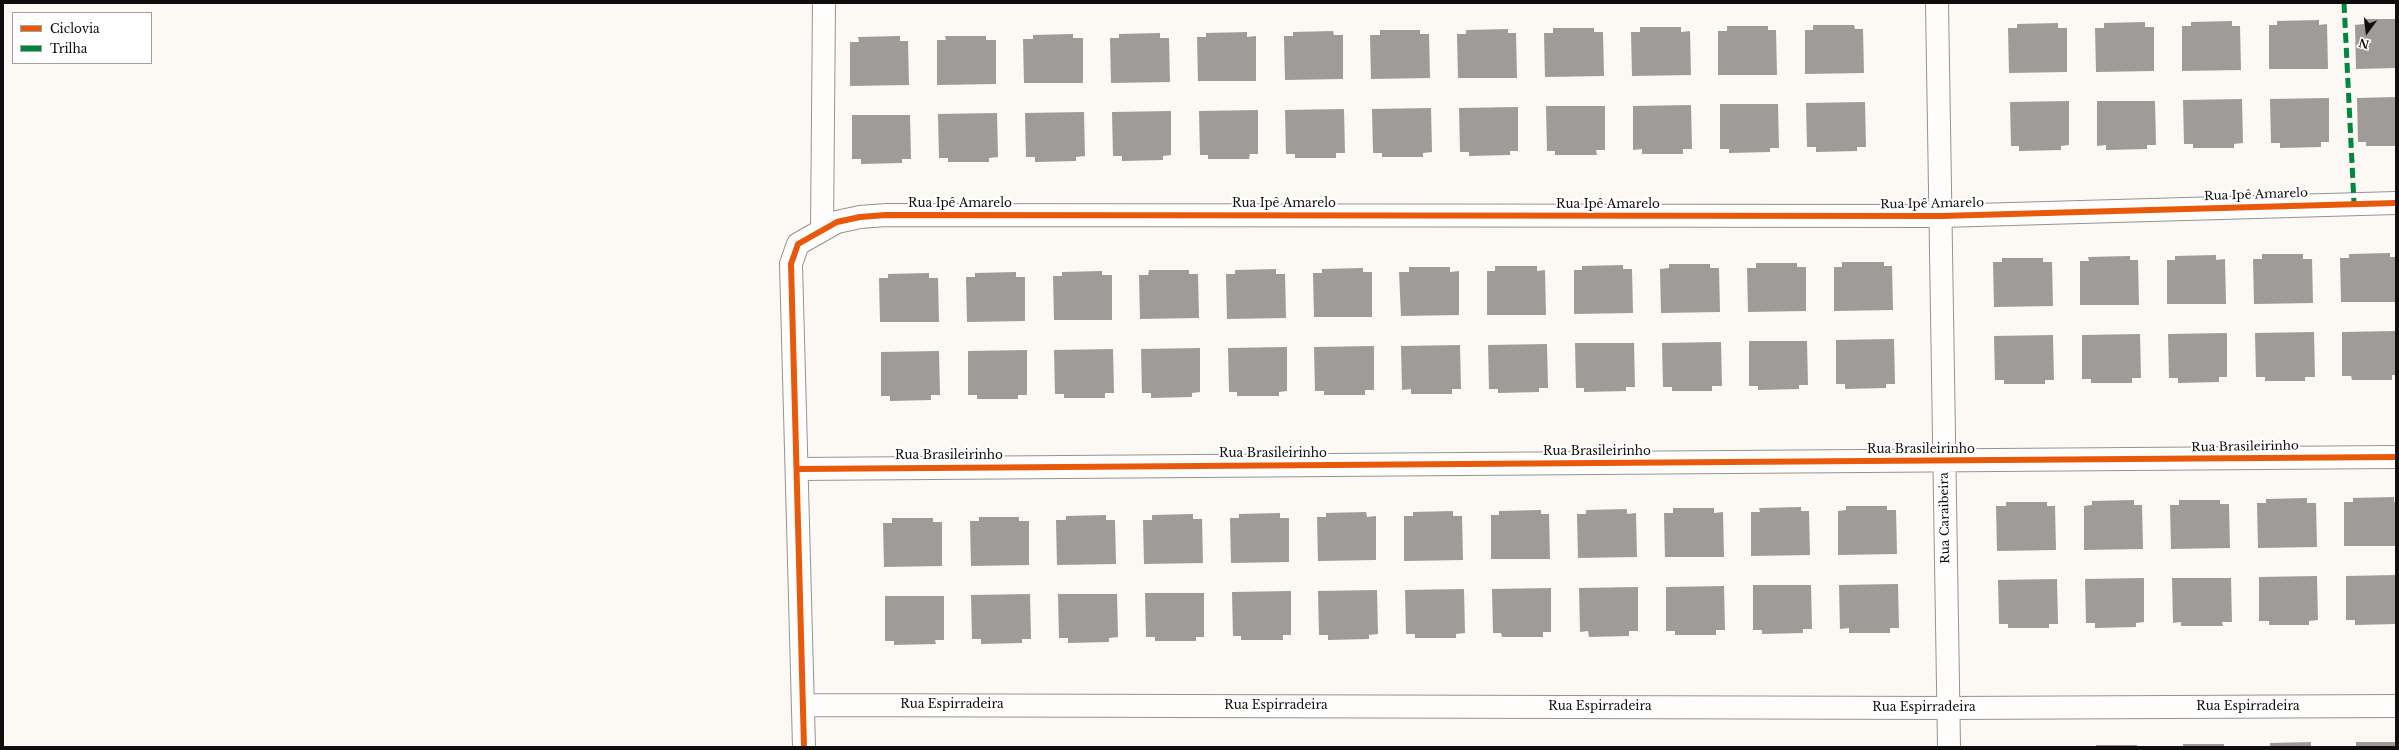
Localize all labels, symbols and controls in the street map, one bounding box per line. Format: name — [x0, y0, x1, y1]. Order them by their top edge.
legend — [12, 12, 152, 64]
north arrow — [2347, 12, 2387, 52]
text: Ciclovia — [50, 21, 100, 36]
text: N — [2357, 35, 2371, 52]
text: Trilha — [50, 41, 87, 56]
street label: Rua Ipê Amarelo — [2204, 186, 2308, 204]
street label: Rua Ipê Amarelo — [1880, 196, 1984, 212]
street label: Rua Ipê Amarelo — [908, 197, 1012, 211]
street label: Rua Ipê Amarelo — [1232, 197, 1336, 211]
street label: Rua Ipê Amarelo — [1556, 198, 1660, 212]
street label: Rua Brasileirinho — [2191, 439, 2299, 455]
street label: Rua Brasileirinho — [1867, 443, 1975, 457]
street label: Rua Brasileirinho — [1543, 445, 1651, 459]
street label: Rua Brasileirinho — [1219, 447, 1327, 461]
street label: Rua Brasileirinho — [895, 449, 1003, 463]
street label: Rua Caraibeira — [1937, 472, 1953, 564]
street label: Rua Espirradeira — [900, 698, 1004, 712]
street label: Rua Espirradeira — [1224, 699, 1328, 713]
street label: Rua Espirradeira — [1548, 700, 1652, 714]
street label: Rua Espirradeira — [2196, 700, 2300, 714]
street label: Rua Espirradeira — [1872, 701, 1976, 715]

